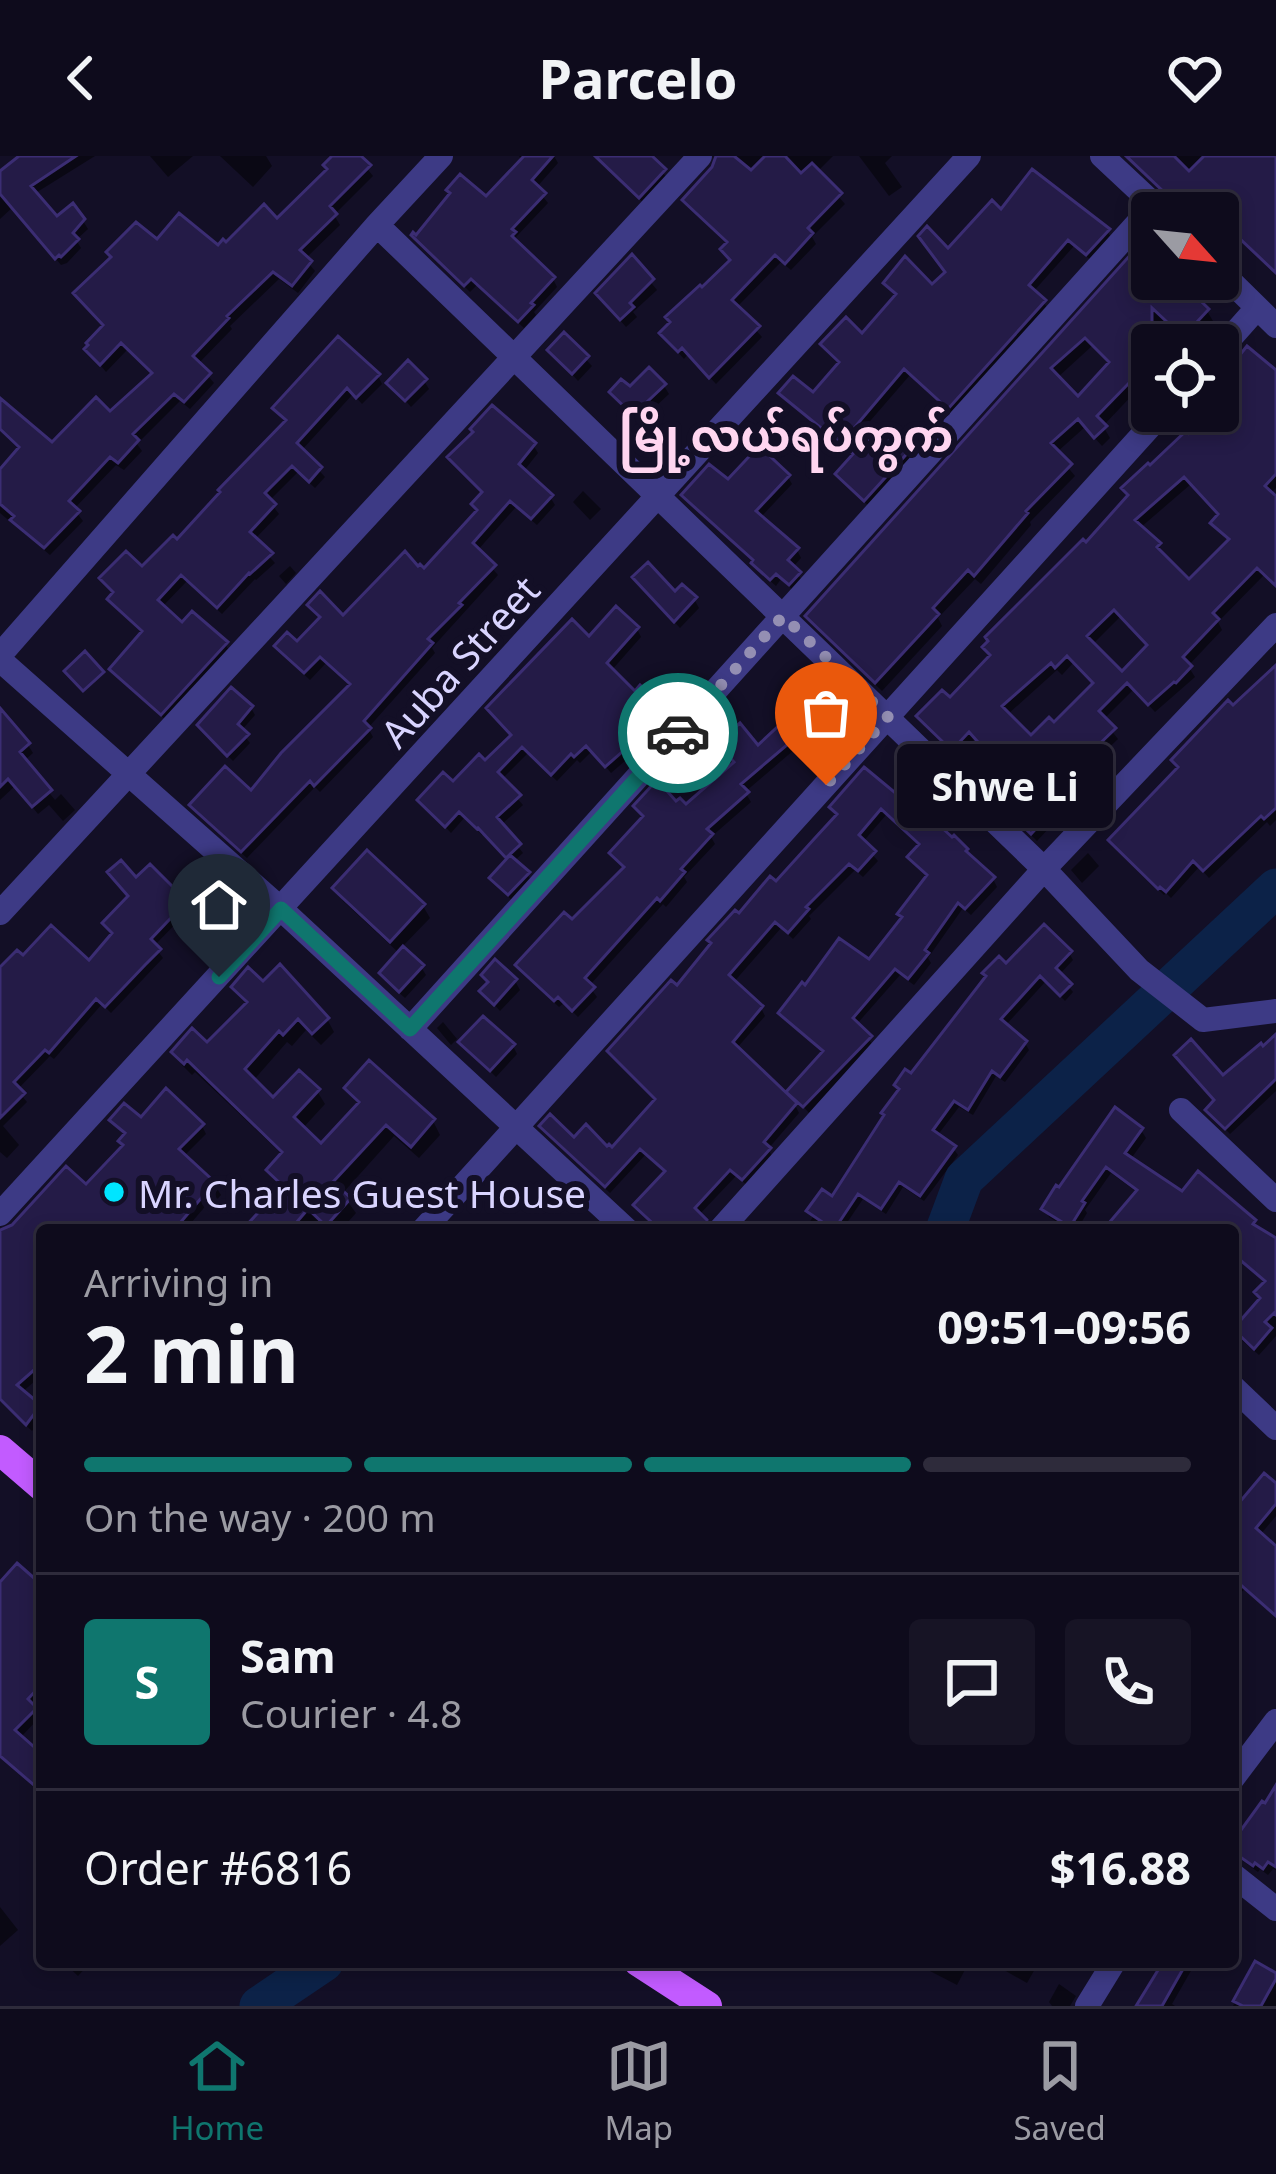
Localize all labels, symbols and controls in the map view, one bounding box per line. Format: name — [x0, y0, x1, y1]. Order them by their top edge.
text: Parcelo — [539, 41, 737, 115]
icon: back — [48, 45, 114, 111]
icon: heart — [1162, 45, 1228, 111]
north arrow — [1131, 192, 1239, 300]
map controls — [1131, 192, 1239, 432]
button: locate — [1131, 324, 1239, 432]
district label: မြို့လယ်ရပ်ကွက် — [619, 404, 953, 473]
street label: Auba Street — [368, 564, 550, 758]
pin — [775, 662, 877, 785]
courier — [618, 673, 738, 793]
icon: bag — [793, 680, 859, 746]
icon: car — [645, 700, 711, 766]
callout: Shwe Li — [898, 743, 1114, 827]
text: Shwe Li — [931, 759, 1079, 812]
pin — [168, 854, 270, 977]
icon: home — [186, 872, 252, 938]
place label: Mr. Charles Guest House — [138, 1166, 586, 1219]
marker: Mr. Charles Guest House — [101, 1179, 127, 1205]
text: Arriving in — [84, 1255, 273, 1308]
text: 09:51–09:56 — [937, 1296, 1191, 1357]
text: 2 min — [84, 1300, 299, 1406]
text: On the way · 200 m — [84, 1490, 436, 1543]
button: chat — [909, 1619, 1035, 1745]
button: phone — [1065, 1619, 1191, 1745]
text: Sam — [240, 1625, 336, 1686]
text: S — [135, 1651, 159, 1712]
text: Courier · 4.8 — [240, 1686, 462, 1739]
text: Order #6816 — [84, 1837, 352, 1898]
text: $16.88 — [1050, 1837, 1191, 1898]
tab: Home — [170, 2033, 264, 2150]
tab: Map — [604, 2033, 673, 2150]
tab: Saved — [1014, 2033, 1106, 2150]

